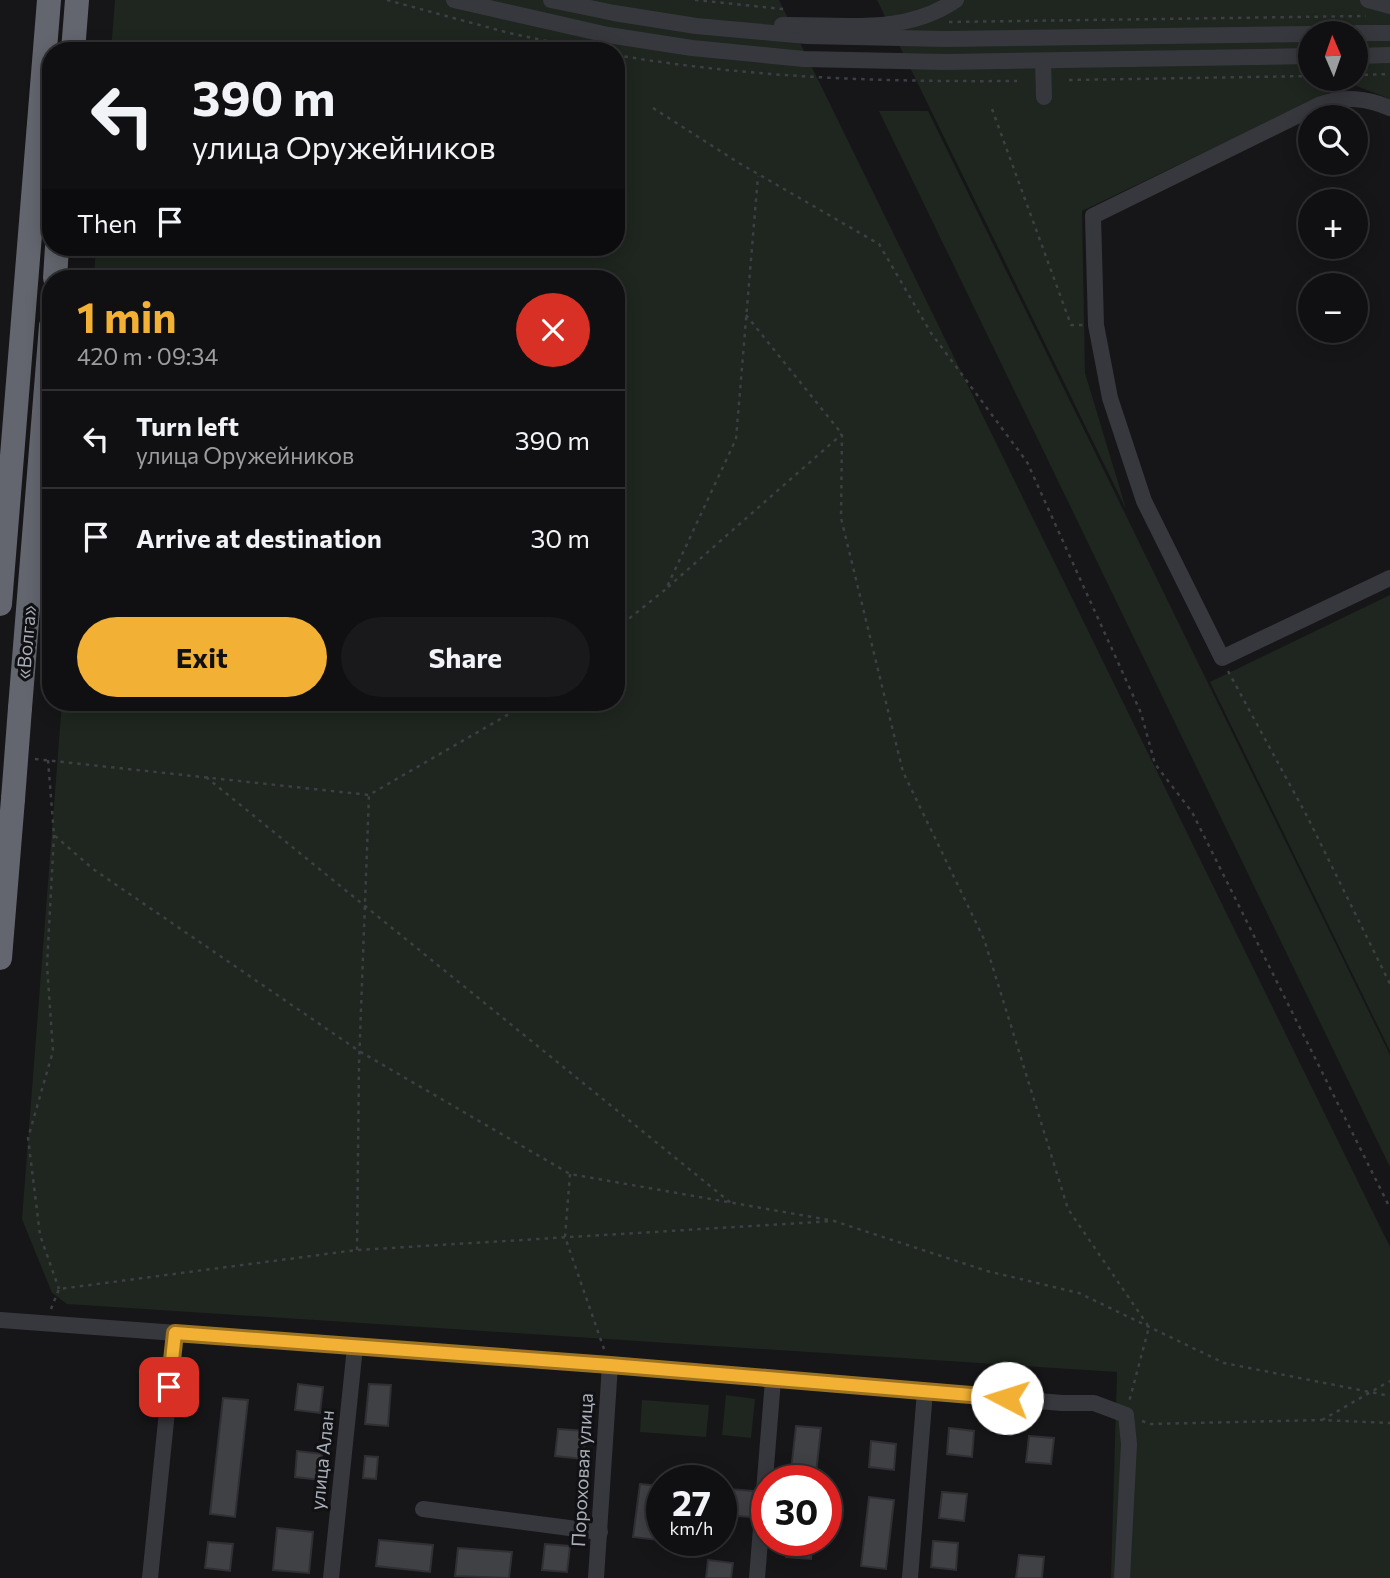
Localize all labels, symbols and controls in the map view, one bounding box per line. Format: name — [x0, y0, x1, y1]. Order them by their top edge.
north arrow — [1298, 21, 1368, 91]
map controls — [1298, 21, 1368, 343]
text: 390 m — [192, 66, 335, 126]
icon: left — [77, 70, 168, 161]
button: search — [1298, 105, 1368, 175]
text: улица Оружейников — [192, 126, 496, 166]
button: + — [1298, 189, 1368, 259]
icon: arrive — [151, 203, 189, 241]
text: Then — [77, 207, 137, 238]
button: − — [1298, 273, 1368, 343]
text: 1 min — [77, 290, 177, 342]
button: close — [516, 293, 590, 367]
text: 420 m · 09:34 — [77, 342, 218, 370]
text: Turn left — [136, 410, 239, 441]
icon: left — [77, 420, 115, 458]
text: 390 m — [515, 424, 590, 455]
text: улица Оружейников — [136, 441, 354, 469]
icon: arrive — [77, 518, 115, 556]
text: Arrive at destination — [136, 522, 382, 553]
text: 30 m — [531, 522, 590, 553]
street label: «Волга» — [11, 604, 40, 680]
button: Exit — [77, 617, 327, 697]
button: Share — [341, 617, 590, 697]
pin — [139, 1357, 199, 1417]
position arrow — [970, 1361, 1044, 1435]
icon: arrive — [150, 1368, 188, 1406]
street label: Пороховая улица — [566, 1392, 597, 1548]
street label: улица Алан — [305, 1409, 338, 1511]
speed limit sign: 30 — [751, 1465, 842, 1556]
text: 27 — [672, 1480, 711, 1523]
text: km/h — [670, 1517, 713, 1539]

